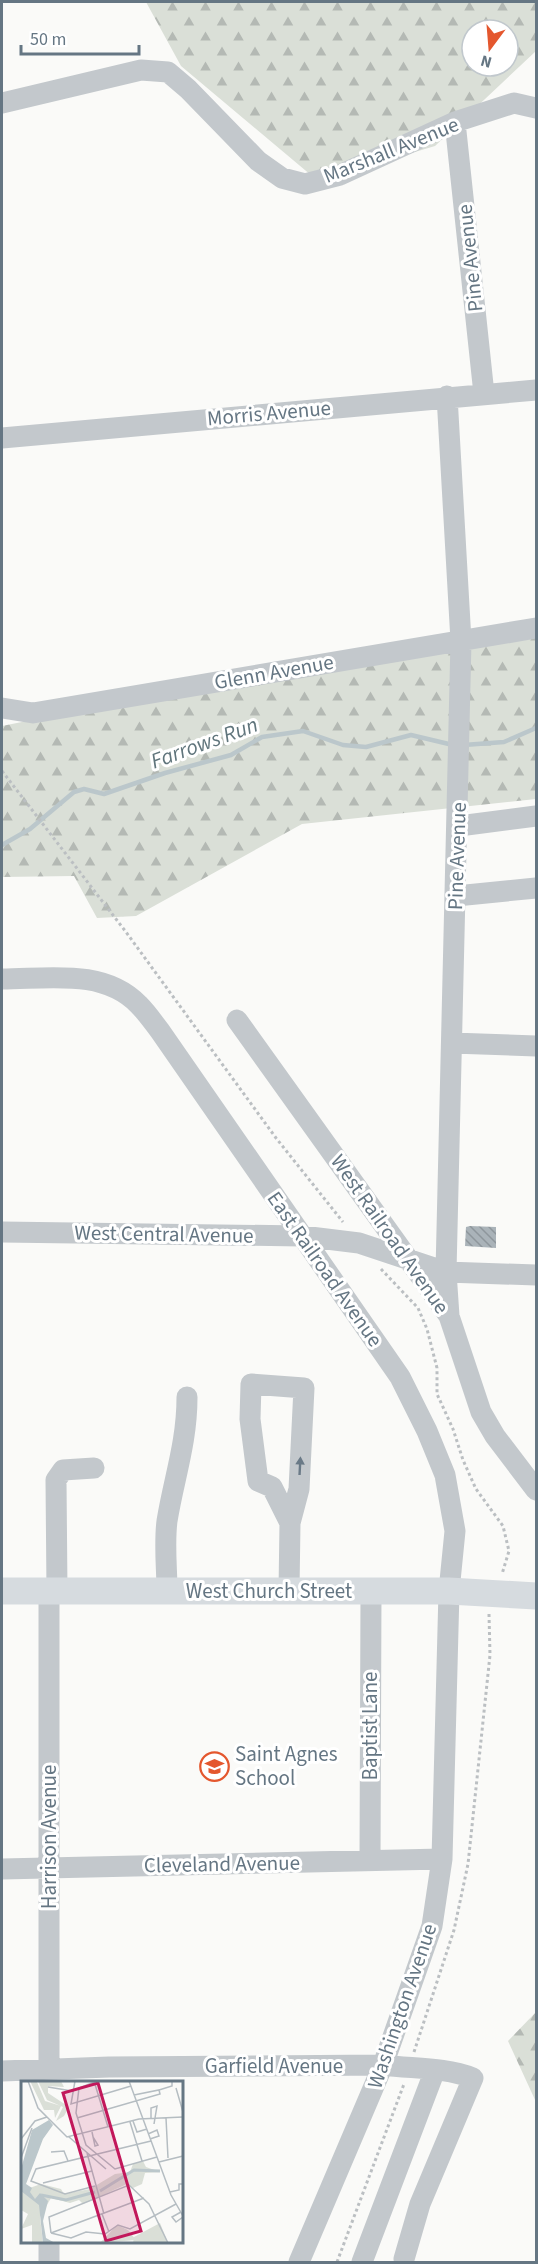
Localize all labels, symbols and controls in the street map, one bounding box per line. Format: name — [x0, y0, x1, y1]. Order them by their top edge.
scale bar — [21, 18, 140, 56]
north arrow — [460, 18, 520, 78]
text: 50 m — [30, 27, 66, 52]
text: N — [478, 49, 494, 73]
street label: Marshall Avenue — [319, 109, 463, 191]
street label: Pine Avenue — [449, 203, 491, 313]
street label: Morris Avenue — [206, 393, 332, 433]
street label: Glenn Avenue — [212, 647, 336, 697]
water label: Farrows Run — [146, 709, 262, 777]
street label: Pine Avenue — [440, 802, 474, 910]
street label: West Railroad Avenue — [324, 1148, 456, 1320]
street label: East Railroad Avenue — [260, 1185, 390, 1353]
street label: West Central Avenue — [74, 1217, 254, 1251]
one-way arrow — [296, 1456, 305, 1475]
street label: West Church Street — [186, 1576, 352, 1606]
street label: Baptist Lane — [355, 1672, 385, 1780]
place label: Saint Agnes School — [235, 1739, 338, 1793]
school or university icon: Saint Agnes School — [198, 1750, 230, 1782]
street label: Harrison Avenue — [34, 1765, 64, 1909]
street label: Cleveland Avenue — [144, 1848, 300, 1880]
street label: Washington Avenue — [360, 1919, 444, 2093]
street label: Garfield Avenue — [205, 2051, 343, 2081]
inset map — [21, 2081, 183, 2243]

